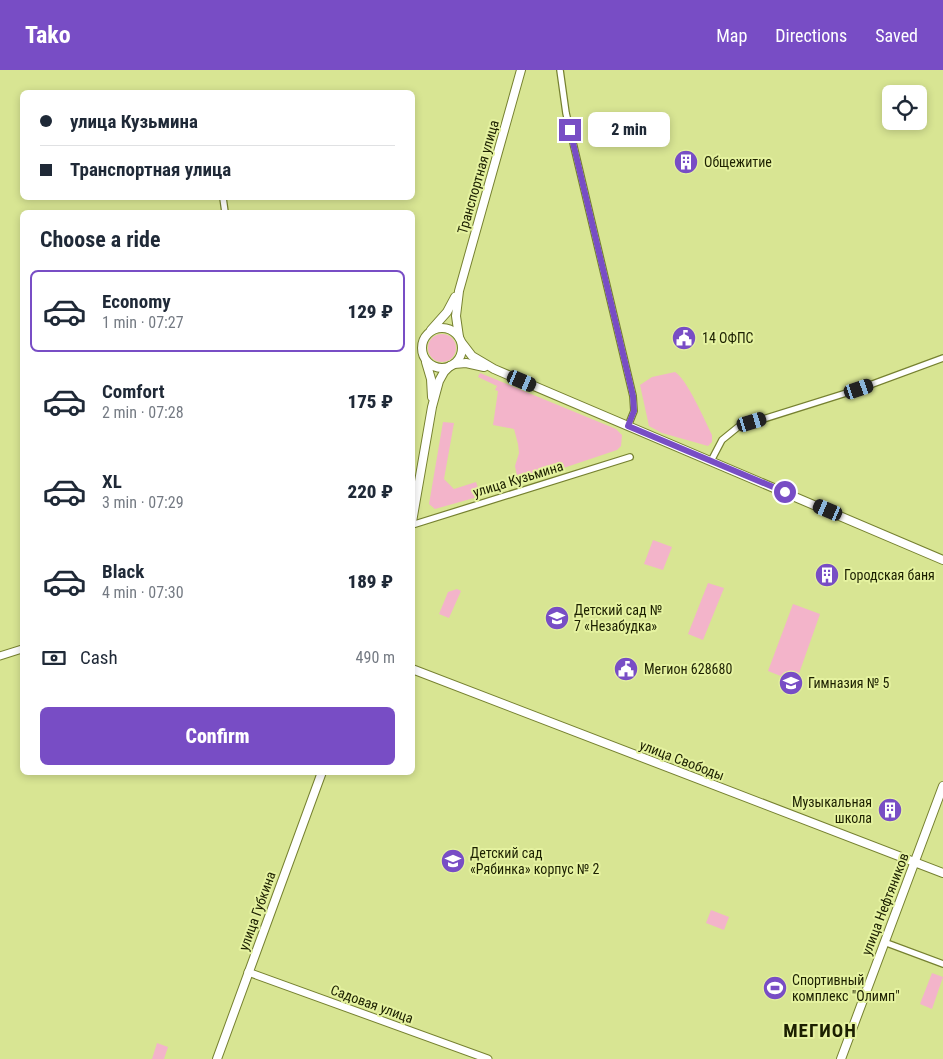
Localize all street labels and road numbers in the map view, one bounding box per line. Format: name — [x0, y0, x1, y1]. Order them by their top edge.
street label: Транспортная улица — [454, 118, 502, 236]
street label: улица Кузьмина — [471, 458, 565, 500]
street label: улица Свободы — [637, 737, 727, 783]
street label: улица Нефтяников — [858, 851, 912, 957]
street label: улица Губкина — [235, 869, 279, 953]
street label: Садовая улица — [328, 982, 416, 1026]

